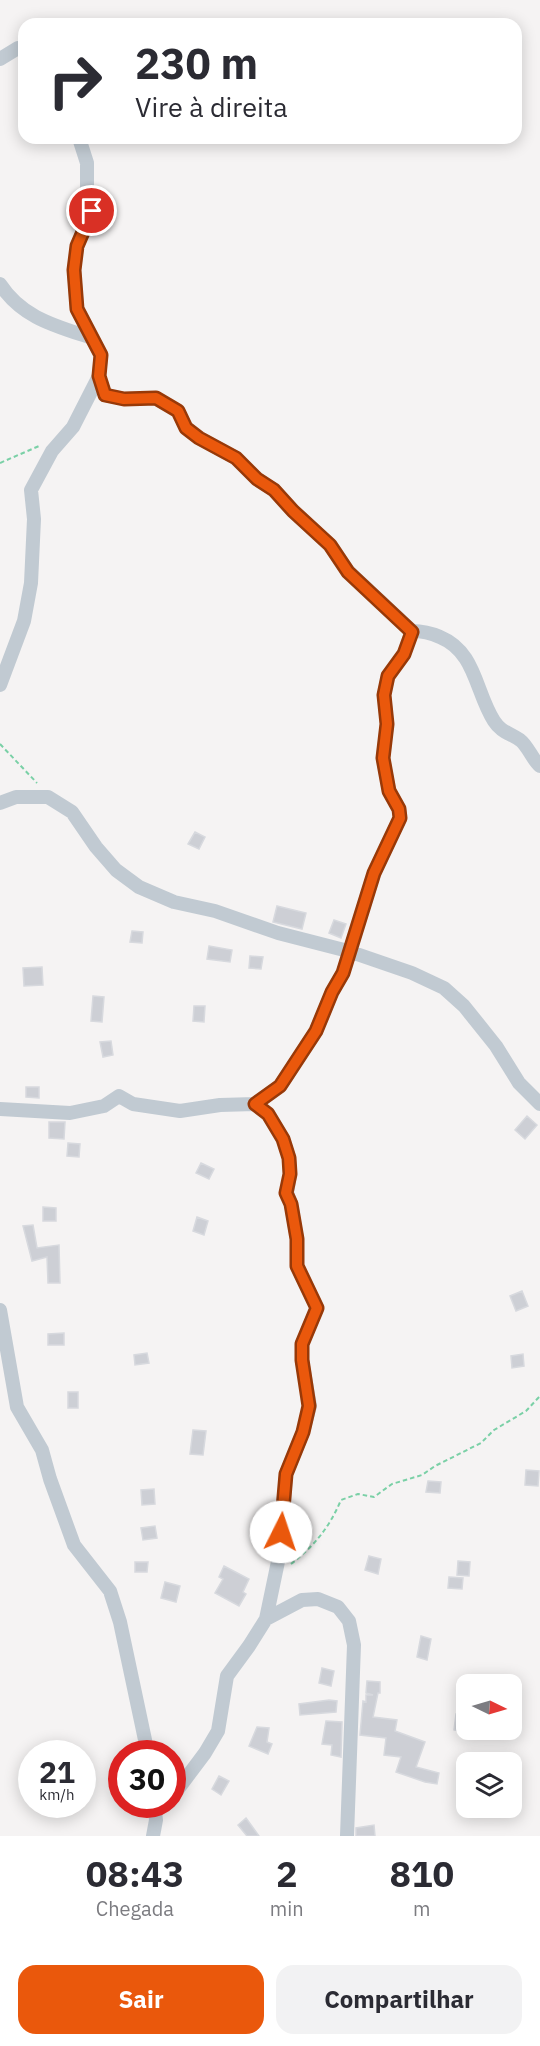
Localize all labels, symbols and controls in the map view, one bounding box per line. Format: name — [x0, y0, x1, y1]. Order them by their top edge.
text: 230 m — [135, 36, 258, 91]
icon: right — [36, 42, 114, 120]
text: Vire à direita — [135, 89, 288, 124]
pin — [66, 185, 117, 236]
icon: arrive — [75, 194, 108, 227]
position arrow — [249, 1500, 313, 1564]
north arrow — [456, 1674, 522, 1740]
map controls — [456, 1674, 522, 1818]
speed limit sign: 30 — [108, 1740, 186, 1818]
text: 21 — [39, 1752, 75, 1791]
button: layers — [456, 1752, 522, 1818]
text: km/h — [39, 1785, 75, 1804]
text: 08:43 — [86, 1850, 184, 1897]
text: 2 — [276, 1850, 298, 1897]
text: 810 — [389, 1850, 454, 1897]
text: Chegada — [96, 1895, 174, 1922]
text: min — [270, 1895, 304, 1922]
text: m — [413, 1895, 431, 1922]
button: Sair — [18, 1965, 264, 2034]
button: Compartilhar — [276, 1965, 522, 2034]

